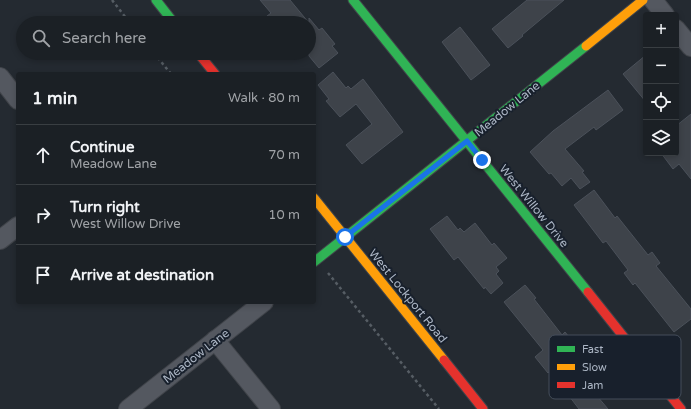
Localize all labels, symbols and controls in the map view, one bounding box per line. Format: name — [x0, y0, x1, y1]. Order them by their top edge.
map controls — [643, 12, 679, 156]
button: + — [643, 12, 679, 48]
search box — [16, 16, 316, 60]
icon: search — [30, 27, 52, 49]
text: Search here — [62, 29, 146, 47]
button: − — [643, 48, 679, 84]
street label: Meadow Lane — [471, 78, 543, 140]
button: locate — [643, 84, 679, 120]
text: 1 min — [32, 88, 77, 109]
text: Walk · 80 m — [228, 90, 300, 106]
button: layers — [643, 120, 679, 156]
text: Continue — [70, 138, 134, 156]
icon: ahead — [32, 144, 54, 166]
text: 70 m — [268, 147, 300, 163]
route end — [473, 151, 491, 169]
text: Meadow Lane — [70, 156, 157, 172]
street label: West Willow Drive — [496, 162, 572, 250]
text: Turn right — [70, 198, 140, 216]
icon: right — [32, 204, 54, 226]
text: 10 m — [268, 207, 300, 223]
text: West Willow Drive — [70, 216, 181, 232]
route start — [336, 228, 354, 246]
street label: West Lockport Road — [366, 246, 450, 346]
icon: arrive — [32, 264, 54, 286]
text: Arrive at destination — [70, 266, 214, 284]
street label: Meadow Lane — [160, 326, 232, 386]
legend — [549, 335, 681, 399]
text: Fast — [582, 343, 603, 356]
text: Slow — [582, 361, 607, 374]
text: Jam — [582, 379, 603, 392]

